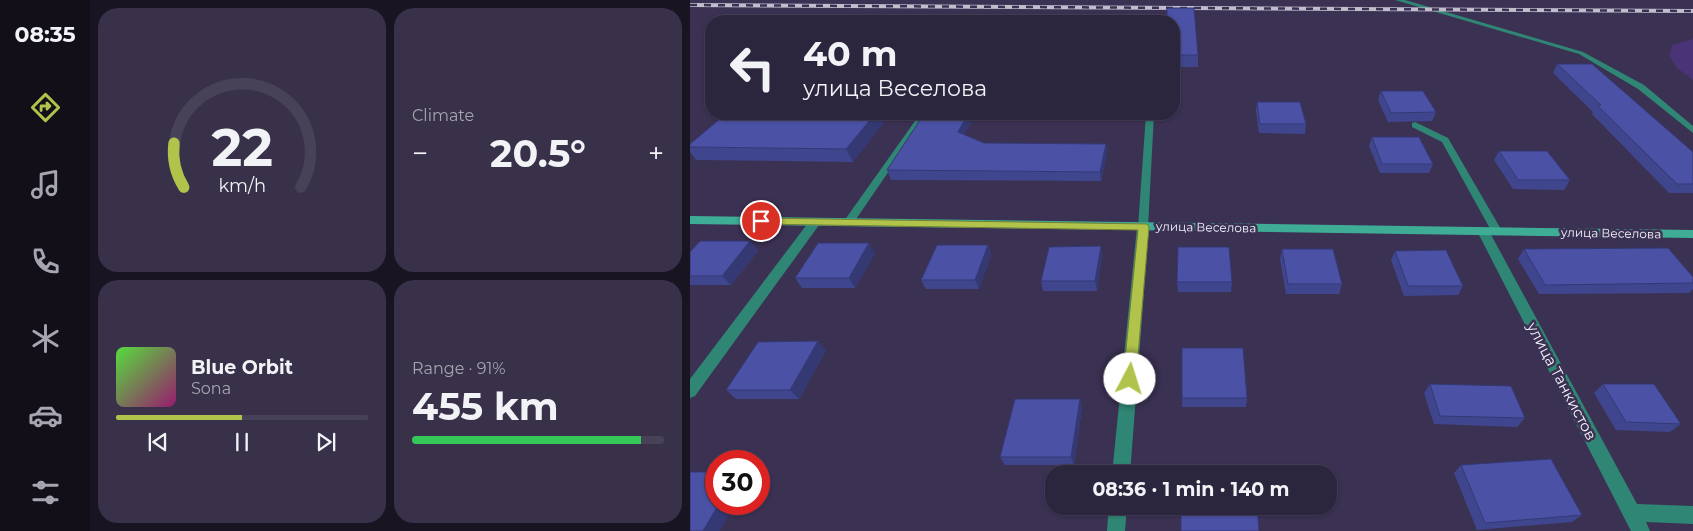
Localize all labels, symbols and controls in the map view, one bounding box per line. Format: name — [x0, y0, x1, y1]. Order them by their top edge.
text: 08:35 — [14, 21, 76, 48]
text: 40 m — [803, 32, 898, 75]
icon: left — [720, 35, 785, 100]
text: улица Веселова — [803, 75, 987, 102]
icon: directions — [28, 90, 63, 125]
text: Climate — [412, 106, 474, 125]
text: 22 — [211, 116, 273, 179]
text: 20.5° — [490, 130, 586, 177]
text: − — [412, 136, 428, 170]
text: + — [648, 136, 664, 170]
icon: music — [28, 167, 63, 202]
text: km/h — [218, 175, 266, 196]
pin — [740, 200, 782, 242]
icon: arrive — [747, 207, 775, 235]
street label: улица Веселова — [1155, 219, 1256, 235]
street label: улица Веселова — [1560, 225, 1661, 241]
icon: phone — [28, 244, 63, 279]
street label: улица Танкистов — [1522, 318, 1601, 443]
icon: climate — [28, 321, 63, 356]
position arrow — [1103, 352, 1155, 404]
text: Blue Orbit — [191, 356, 293, 379]
text: Range · 91% — [412, 359, 506, 378]
text: Sona — [191, 379, 231, 398]
text: 455 km — [412, 383, 559, 430]
icon: car — [28, 398, 63, 433]
icon: previous — [144, 428, 172, 456]
icon: pause — [228, 428, 256, 456]
icon: next — [312, 428, 340, 456]
speed limit sign: 30 — [705, 450, 770, 515]
icon: filters — [28, 475, 63, 510]
text: 08:36 · 1 min · 140 m — [1092, 478, 1290, 501]

